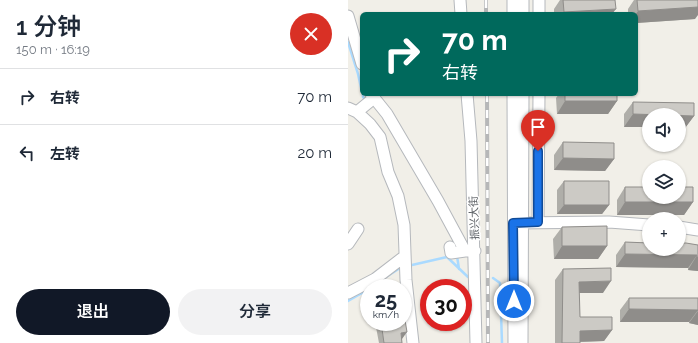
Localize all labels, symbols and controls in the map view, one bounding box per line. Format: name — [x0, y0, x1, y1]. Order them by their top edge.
text: 1 分钟 — [16, 12, 81, 41]
button: close — [290, 13, 332, 55]
text: 70 m — [442, 24, 508, 57]
icon: right — [376, 28, 428, 80]
text: 150 m · 16:19 — [16, 42, 90, 57]
text: 右转 — [442, 62, 478, 83]
icon: right — [16, 86, 38, 108]
text: 70 m — [297, 88, 332, 106]
text: 右转 — [50, 89, 80, 107]
map controls — [642, 108, 686, 256]
button: sound — [642, 108, 686, 152]
pin — [521, 110, 555, 151]
icon: arrive — [527, 116, 549, 138]
icon: left — [16, 142, 38, 164]
text: 20 m — [297, 144, 332, 162]
text: 左转 — [50, 145, 80, 163]
button: layers — [642, 160, 686, 204]
street label: 振兴大街 — [467, 196, 482, 240]
button: + — [642, 212, 686, 256]
speed limit sign: 30 — [420, 279, 472, 331]
position arrow — [493, 280, 535, 322]
text: 25 — [375, 288, 397, 312]
button: 退出 — [16, 289, 170, 335]
button: 分享 — [178, 289, 332, 335]
text: km/h — [373, 309, 399, 320]

